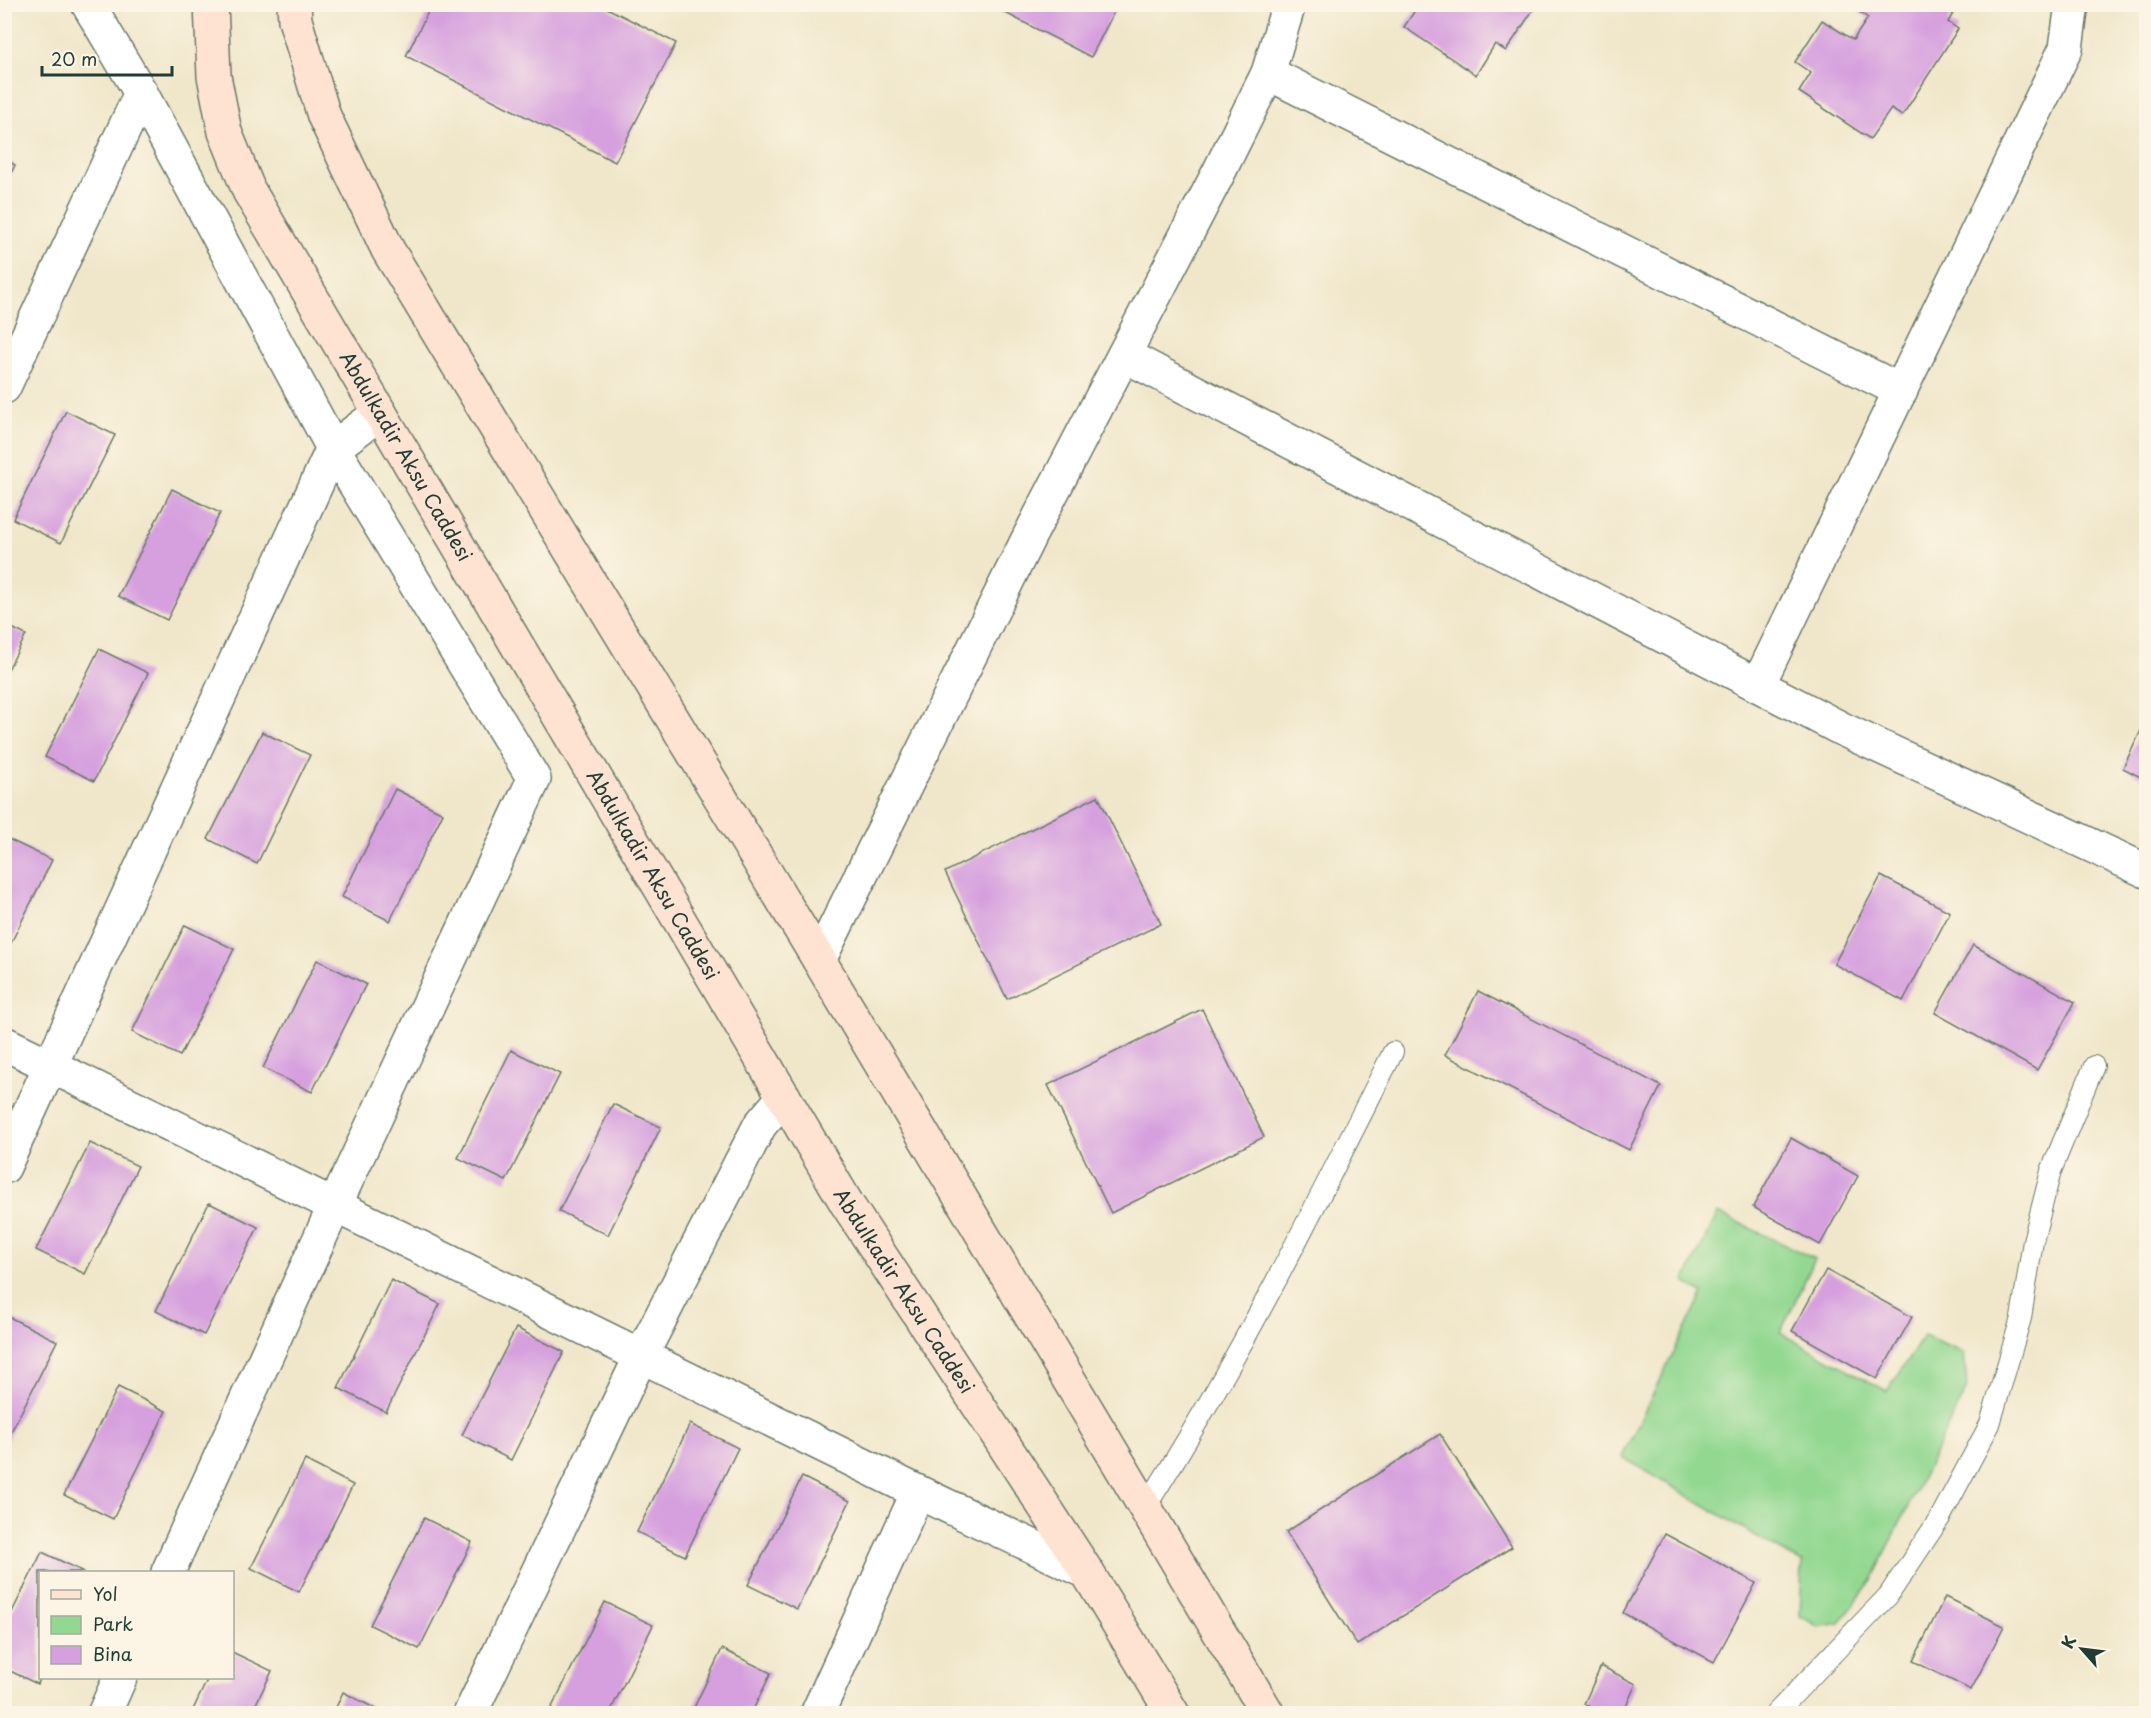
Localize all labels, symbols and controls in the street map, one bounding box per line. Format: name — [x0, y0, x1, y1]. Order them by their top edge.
scale bar — [42, 39, 172, 77]
text: 20 m — [51, 45, 97, 72]
street label: Abdulkadir Aksu Caddesi — [333, 345, 480, 567]
street label: Abdulkadir Aksu Caddesi — [580, 764, 727, 985]
street label: Abdulkadir Aksu Caddesi — [827, 1182, 983, 1399]
legend — [39, 1571, 234, 1679]
text: Yol — [93, 1580, 118, 1607]
text: Park — [93, 1610, 133, 1637]
north arrow — [2052, 1619, 2112, 1679]
text: K — [2055, 1630, 2081, 1652]
text: Bina — [93, 1640, 133, 1667]

